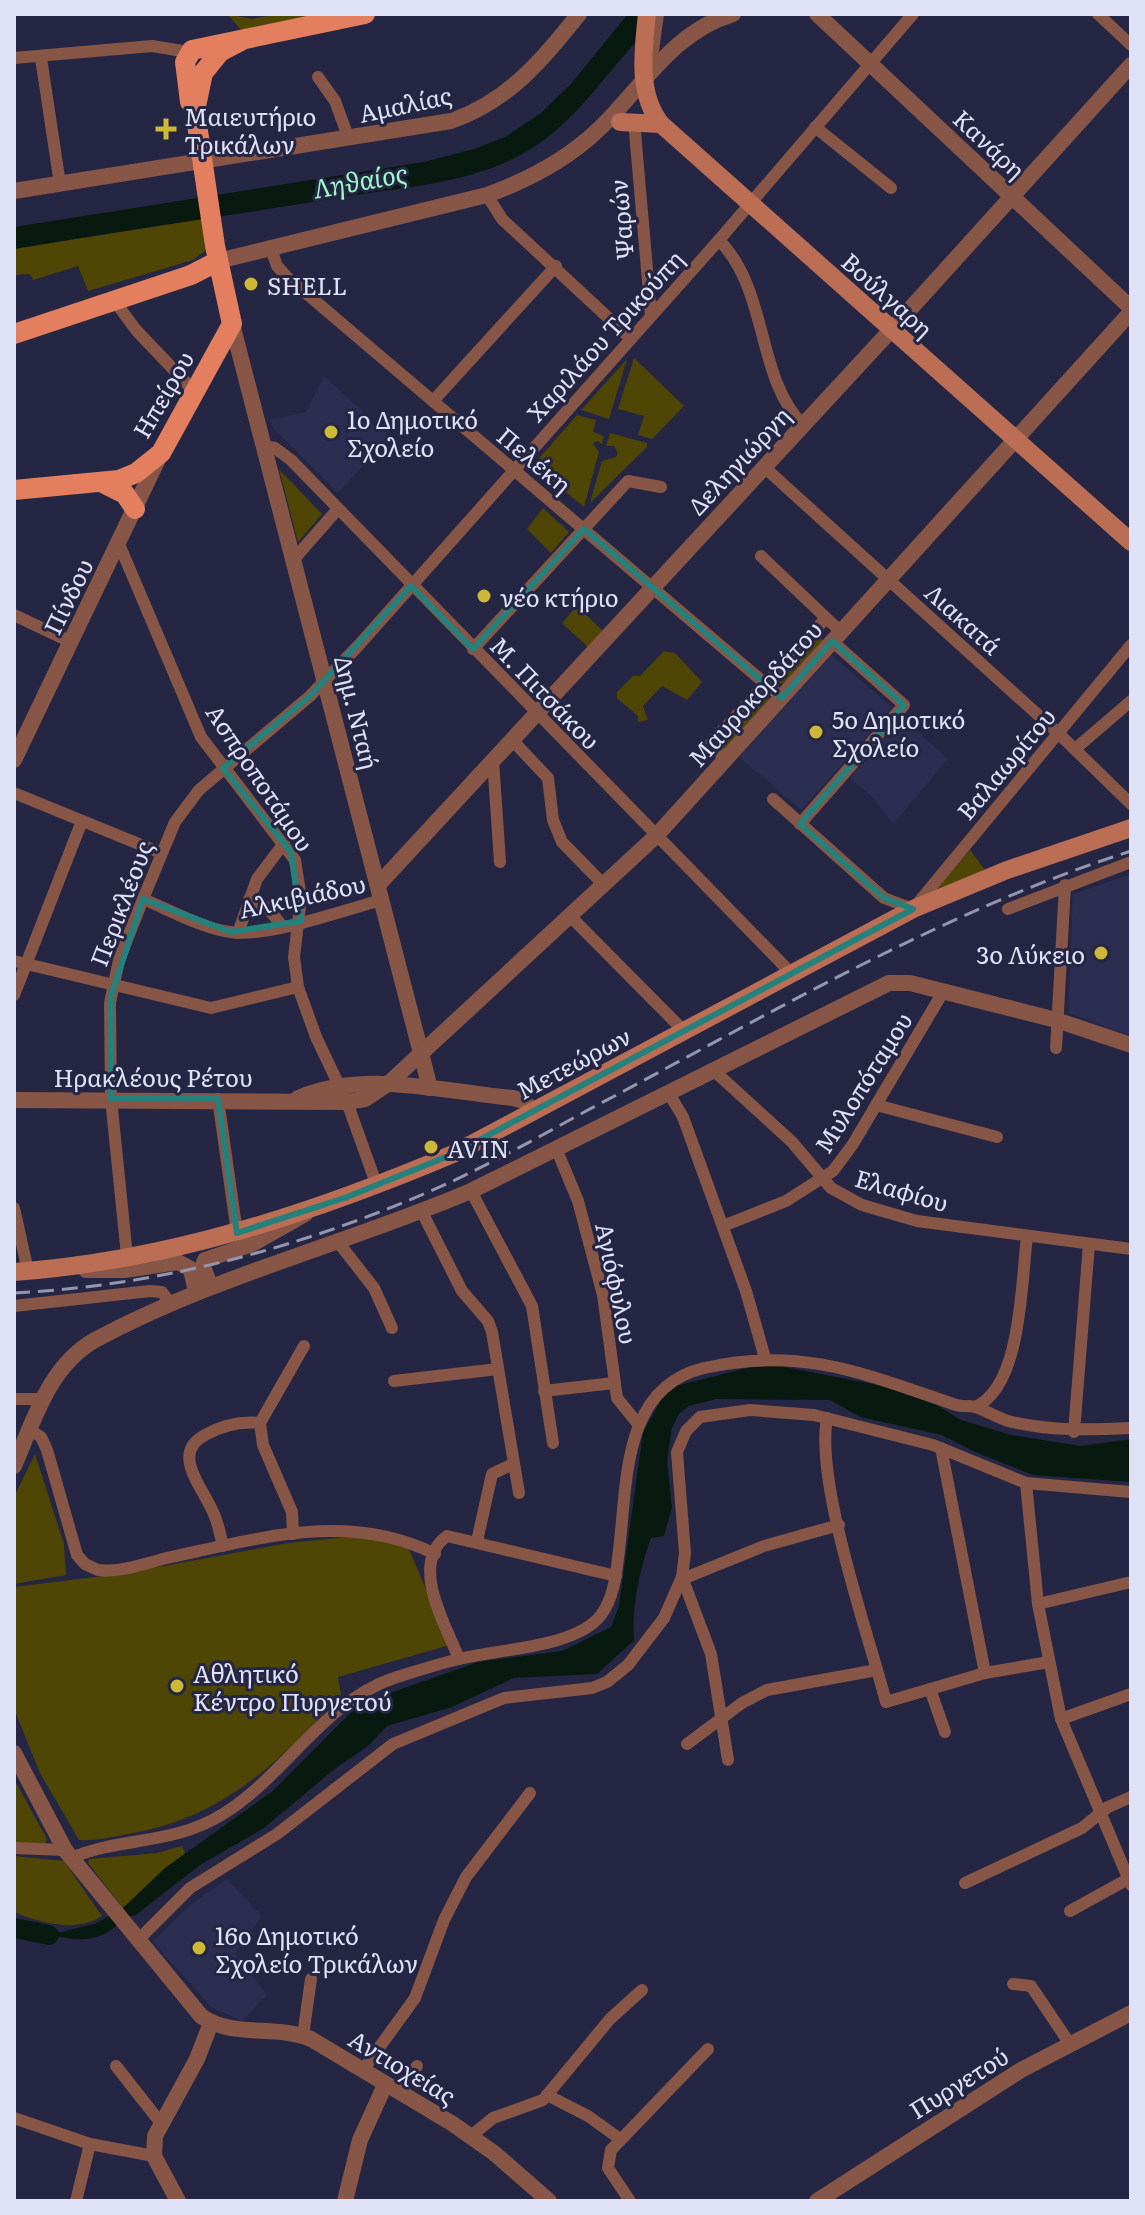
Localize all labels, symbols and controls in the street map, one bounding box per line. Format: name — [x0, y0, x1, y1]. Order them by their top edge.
street label: Αμαλίας — [355, 76, 455, 130]
place label: Μαιευτήριο Τρικάλων — [184, 98, 316, 161]
street label: Κανάρη — [946, 100, 1034, 186]
marker: Μαιευτήριο Τρικάλων — [155, 118, 177, 140]
water label: Ληθαίος — [309, 151, 411, 207]
street label: Ψαρών — [599, 178, 641, 262]
street label: Χαριλάου Τρικούπη — [518, 242, 690, 428]
street label: Βούλγαρη — [835, 243, 941, 345]
place label: SHELL — [267, 267, 347, 302]
marker: SHELL — [242, 275, 260, 293]
street label: Ηπείρου — [123, 344, 201, 444]
street label: Δεληγιώργη — [679, 398, 797, 522]
place label: 1ο Δημοτικό Σχολείο — [347, 401, 478, 464]
street label: Πελέκη — [490, 418, 580, 500]
marker: 1ο Δημοτικό Σχολείο — [322, 423, 340, 441]
street label: Πίνδου — [34, 552, 100, 640]
street label: Λιακατά — [918, 574, 1010, 662]
place label: νέο κτήριο — [500, 579, 619, 614]
marker: νέο κτήριο — [475, 587, 493, 605]
street label: Μαυροκορδάτου — [679, 612, 829, 774]
street label: Μ. Πιτσάκου — [483, 628, 609, 756]
street label: Δημ. Νταή — [327, 652, 389, 772]
street label: Ασπροποτάμου — [199, 696, 323, 858]
street label: Βαλαωρίτου — [948, 699, 1062, 827]
place label: 5ο Δημοτικό Σχολείο — [832, 701, 965, 764]
marker: 5ο Δημοτικό Σχολείο — [807, 723, 825, 741]
street label: Περικλέους — [80, 835, 160, 971]
street label: Αλκιβιάδου — [236, 865, 368, 925]
place label: 3ο Λύκειο — [976, 936, 1085, 971]
marker: 3ο Λύκειο — [1092, 944, 1110, 962]
street label: Μυλοπόταμου — [805, 1005, 919, 1159]
street label: Μετεώρων — [510, 1017, 636, 1107]
street label: Ηρακλέους Ρέτου — [54, 1059, 252, 1094]
place label: AVIN — [447, 1130, 510, 1165]
marker: AVIN — [422, 1138, 440, 1156]
street label: Ελαφίου — [851, 1159, 953, 1219]
street label: Αγιόφυλου — [588, 1219, 648, 1347]
place label: Αθλητικό Κέντρο Πυργετού — [193, 1655, 392, 1718]
marker: Αθλητικό Κέντρο Πυργετού — [168, 1677, 186, 1695]
place label: 16ο Δημοτικό Σχολείο Τρικάλων — [215, 1917, 418, 1980]
marker: 16ο Δημοτικό Σχολείο Τρικάλων — [190, 1939, 208, 1957]
street label: Αντιοχείας — [343, 2020, 463, 2112]
street label: Πυργετού — [902, 2038, 1014, 2126]

